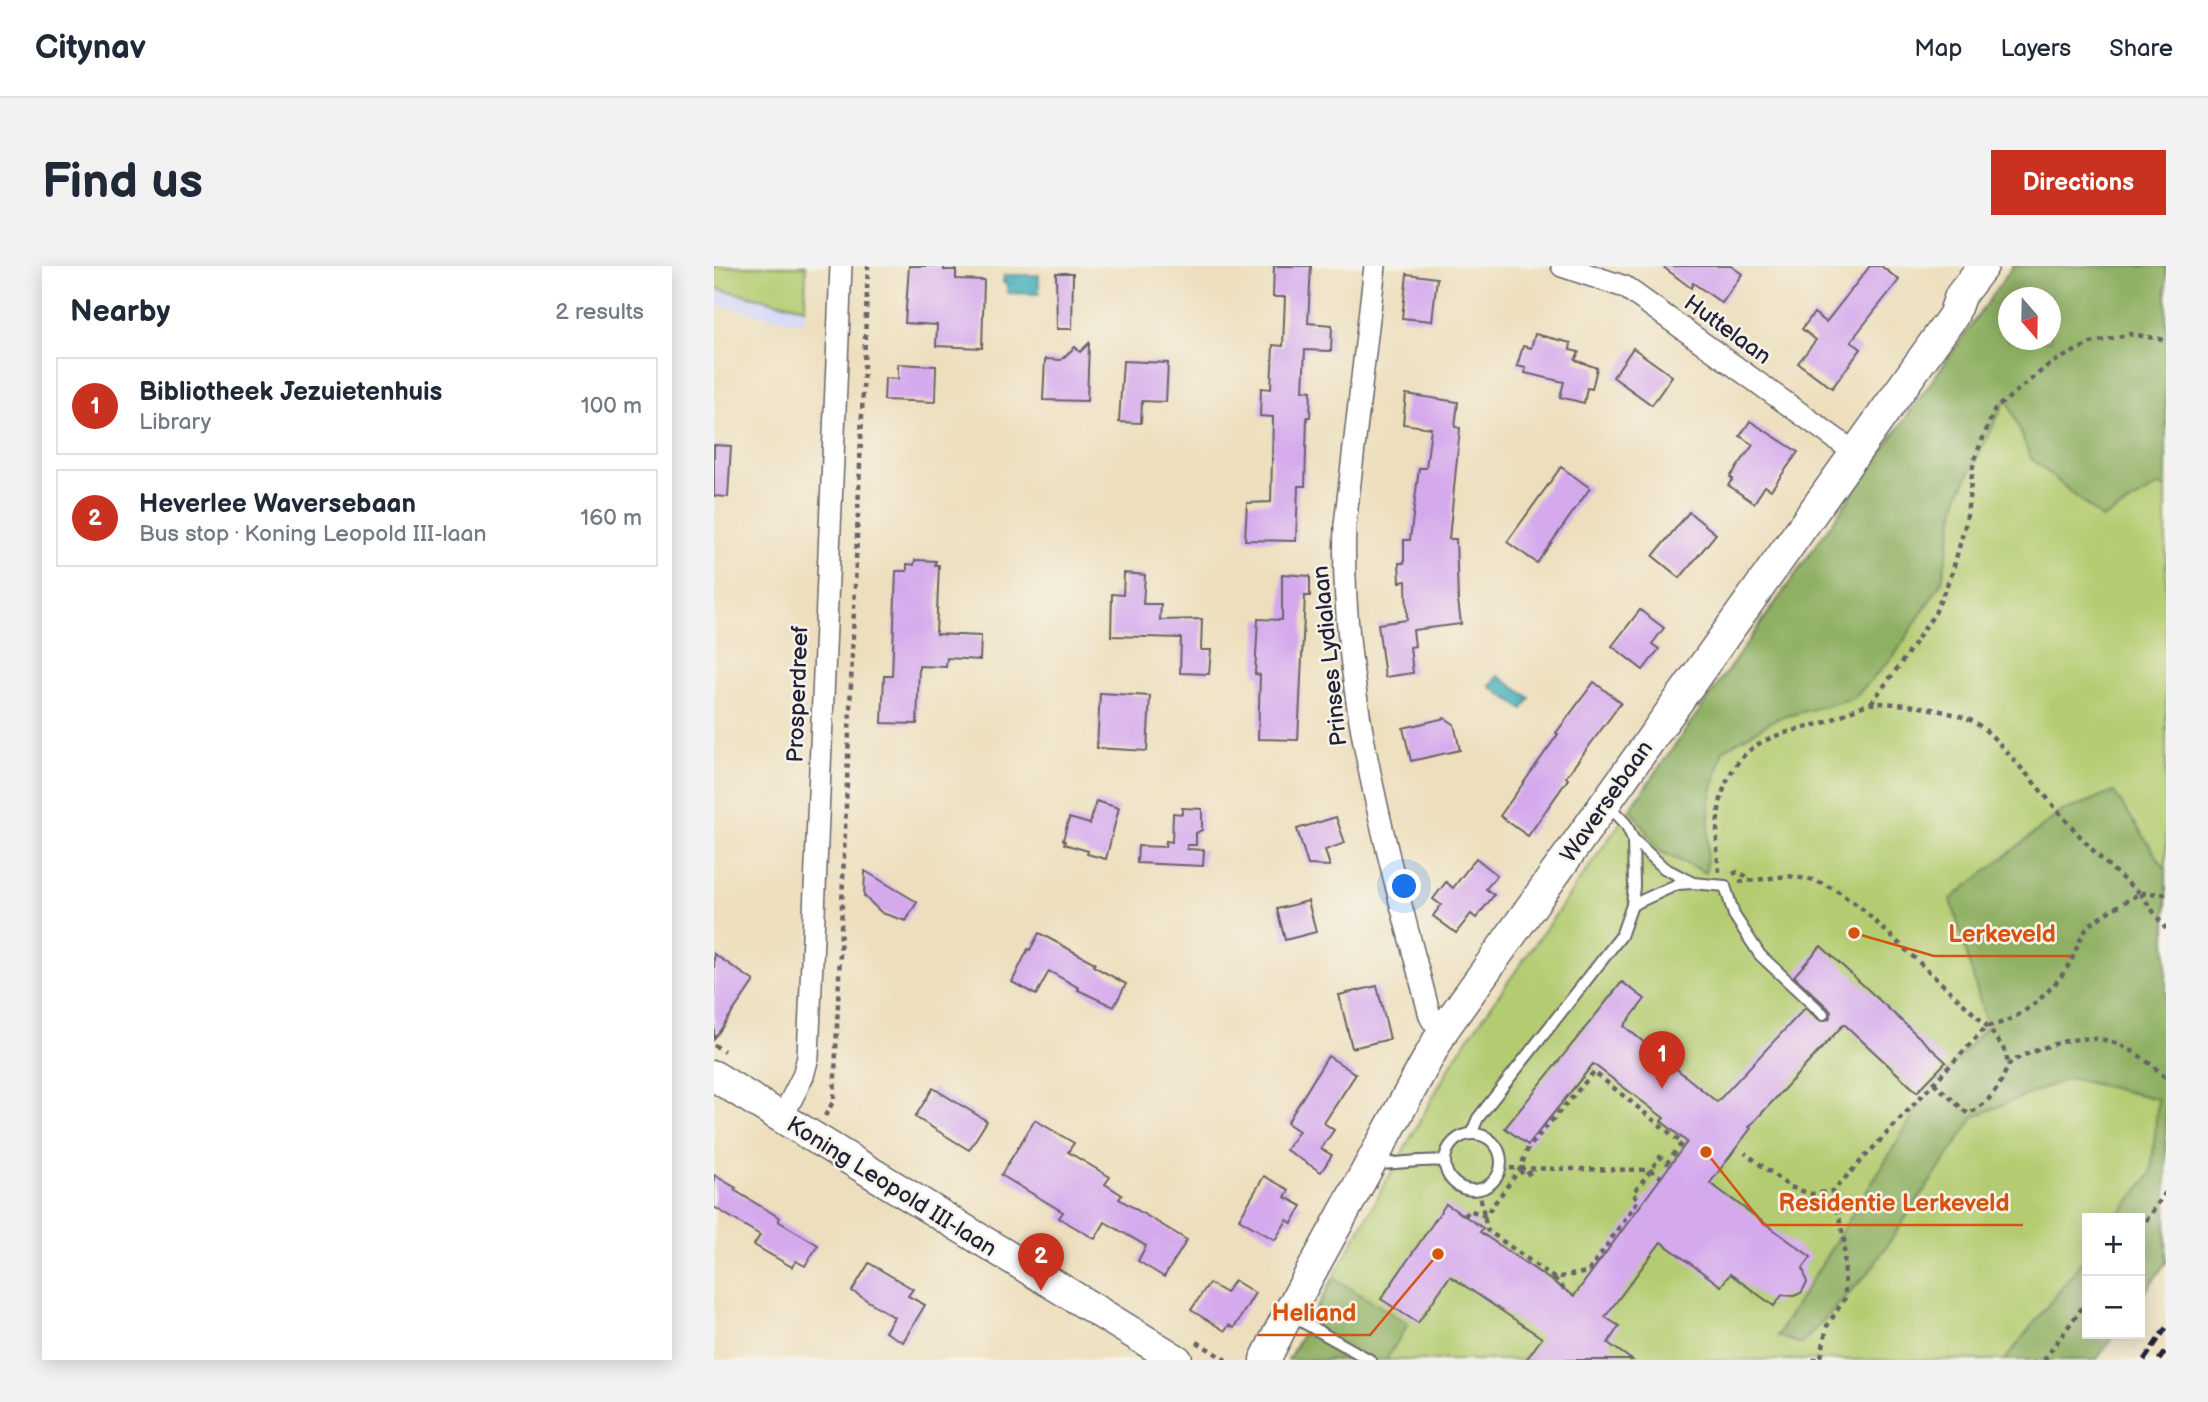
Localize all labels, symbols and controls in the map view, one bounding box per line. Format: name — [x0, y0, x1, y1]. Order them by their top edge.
text: Citynav — [35, 28, 146, 68]
text: Map — [1914, 34, 1962, 63]
text: Layers — [2000, 34, 2071, 63]
text: Share — [2109, 34, 2173, 63]
button: Directions — [1991, 150, 2166, 215]
text: Find us — [42, 153, 203, 212]
north arrow — [1998, 287, 2061, 350]
street label: Huttelaan — [1678, 289, 1776, 371]
text: Nearby — [70, 294, 170, 330]
text: 2 results — [555, 298, 644, 326]
text: Bibliotheek Jezuietenhuis — [139, 377, 442, 408]
text: 1 — [90, 392, 100, 420]
text: 100 m — [581, 392, 642, 420]
text: Library — [139, 408, 211, 436]
text: Heverlee Waversebaan — [139, 489, 416, 520]
text: 2 — [88, 504, 102, 532]
text: 160 m — [580, 504, 642, 532]
text: Bus stop · Koning Leopold III-laan — [139, 520, 487, 548]
street label: Prinses Lydialaan — [1307, 564, 1353, 748]
street label: Prosperdreef — [782, 625, 814, 763]
street label: Waversebaan — [1555, 735, 1659, 868]
your location — [1387, 869, 1421, 903]
callout: Lerkeveld — [1934, 911, 2070, 956]
text: Lerkeveld — [1948, 920, 2056, 949]
pin: 1 — [1639, 1031, 1685, 1089]
street label: Koning Leopold III-laan — [781, 1111, 1002, 1263]
callout: Residentie Lerkeveld — [1764, 1180, 2023, 1225]
text: Residentie Lerkeveld — [1779, 1189, 2009, 1218]
map controls — [2082, 1213, 2145, 1339]
button: + — [2082, 1213, 2145, 1276]
pin: 2 — [1018, 1233, 1064, 1291]
button: − — [2082, 1276, 2145, 1339]
callout: Heliand — [1258, 1290, 1370, 1335]
text: Heliand — [1272, 1299, 1356, 1328]

